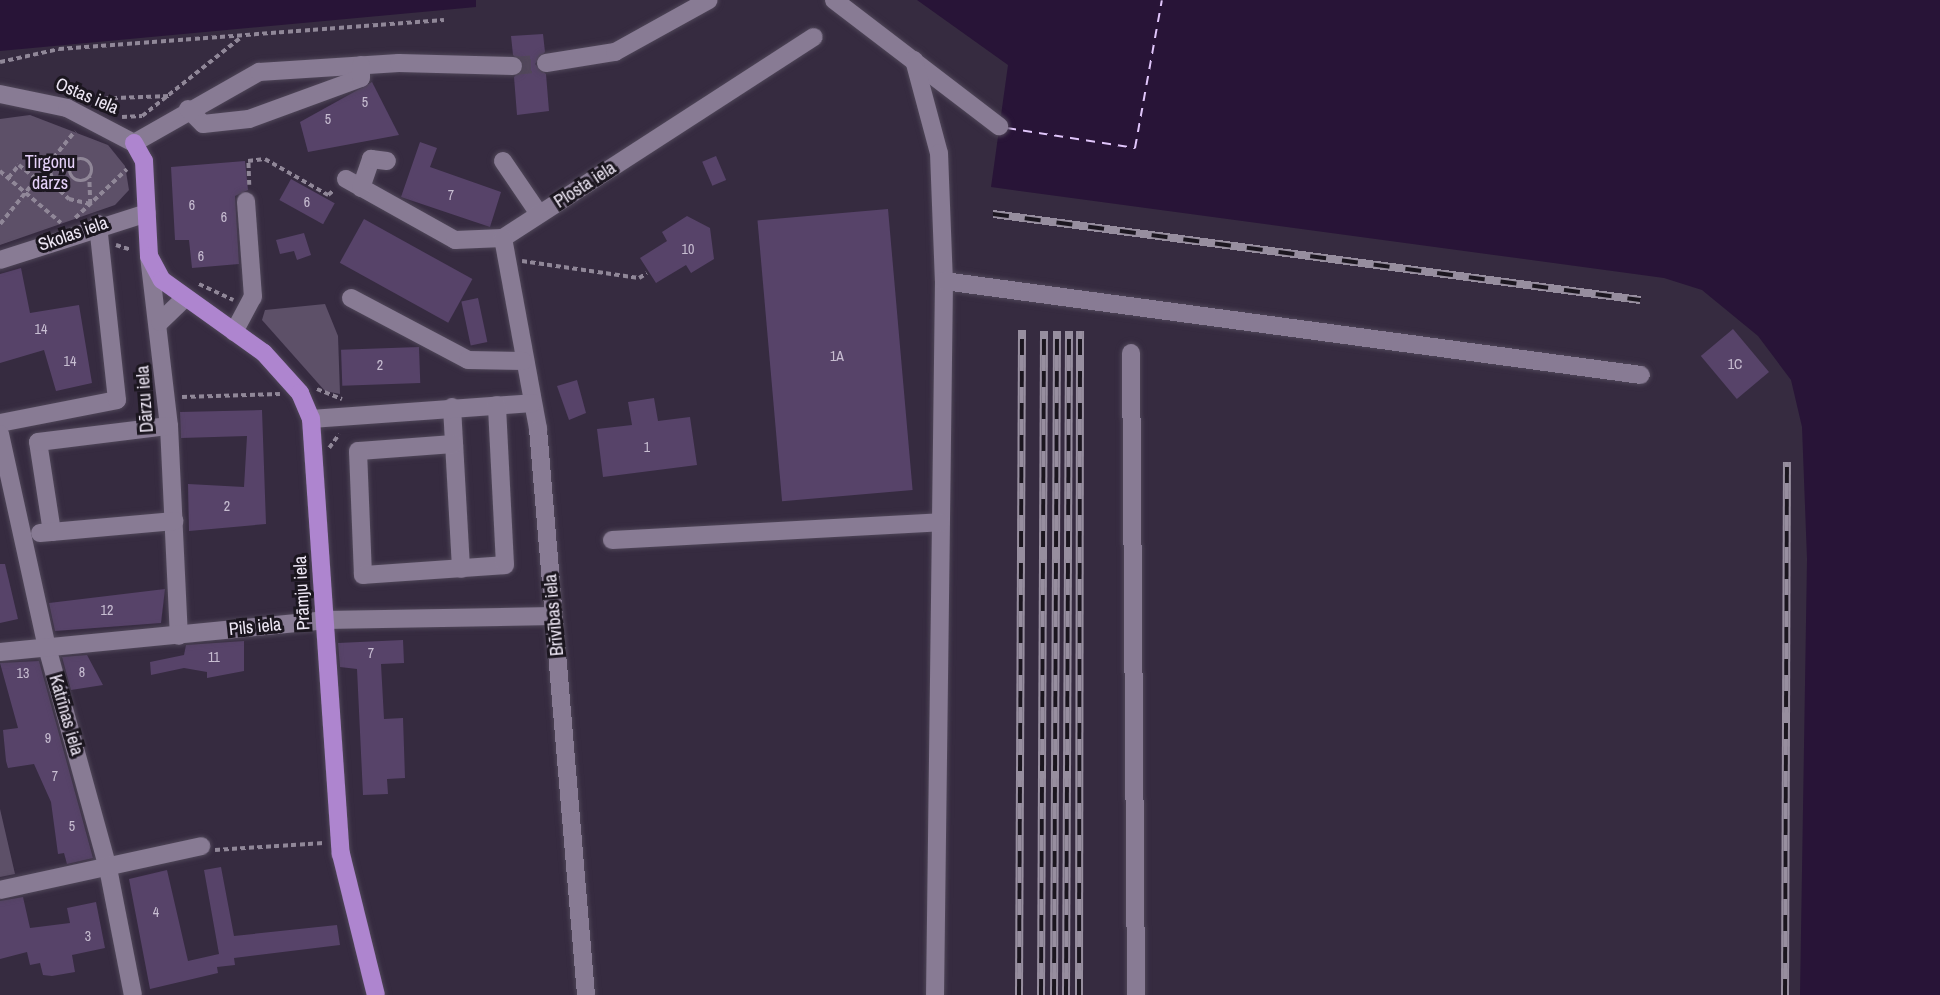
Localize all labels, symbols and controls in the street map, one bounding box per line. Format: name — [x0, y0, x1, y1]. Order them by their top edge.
street label: Ostas iela — [52, 73, 122, 119]
house number: 5 — [362, 94, 368, 110]
house number: 5 — [325, 111, 331, 127]
park label: Tirgoņu dārzs — [25, 152, 75, 194]
street label: Plosta iela — [550, 157, 620, 213]
house number: 7 — [448, 187, 454, 203]
house number: 6 — [304, 194, 310, 210]
house number: 6 — [189, 197, 195, 213]
house number: 6 — [221, 209, 227, 225]
street label: Skolas iela — [35, 212, 111, 256]
house number: 10 — [682, 241, 694, 257]
house number: 6 — [198, 248, 204, 264]
house number: 14 — [35, 321, 47, 337]
house number: 1A — [830, 348, 844, 364]
house number: 14 — [64, 353, 76, 369]
house number: 1C — [1728, 356, 1742, 372]
house number: 2 — [377, 357, 383, 373]
street label: Dārzu iela — [132, 365, 158, 433]
house number: 1 — [644, 439, 650, 455]
house number: 2 — [224, 498, 230, 514]
street label: Prāmju iela — [289, 555, 315, 631]
street label: Brīvības iela — [540, 573, 568, 657]
house number: 12 — [101, 602, 113, 618]
street label: Pils iela — [228, 614, 282, 640]
house number: 7 — [368, 645, 374, 661]
house number: 11 — [208, 649, 220, 665]
house number: 8 — [79, 664, 85, 680]
house number: 13 — [17, 665, 29, 681]
street label: Katrīnas iela — [44, 672, 88, 758]
house number: 9 — [45, 730, 51, 746]
house number: 7 — [52, 768, 58, 784]
house number: 5 — [69, 818, 75, 834]
house number: 4 — [153, 904, 159, 920]
house number: 3 — [85, 928, 91, 944]

